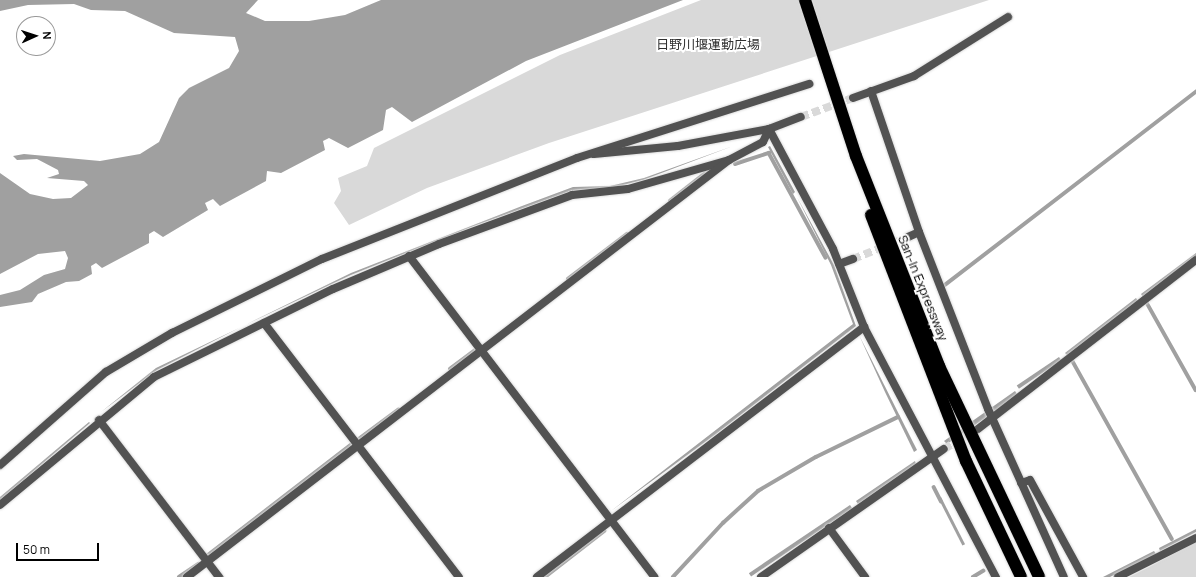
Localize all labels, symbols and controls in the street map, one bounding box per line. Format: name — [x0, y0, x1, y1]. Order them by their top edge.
north arrow — [16, 16, 56, 56]
text: N — [40, 31, 55, 40]
park label: 日野川堰運動広場 — [656, 36, 760, 52]
street label: San-In Expressway — [895, 233, 951, 343]
scale bar — [18, 535, 101, 561]
text: 50 m — [23, 541, 50, 558]

